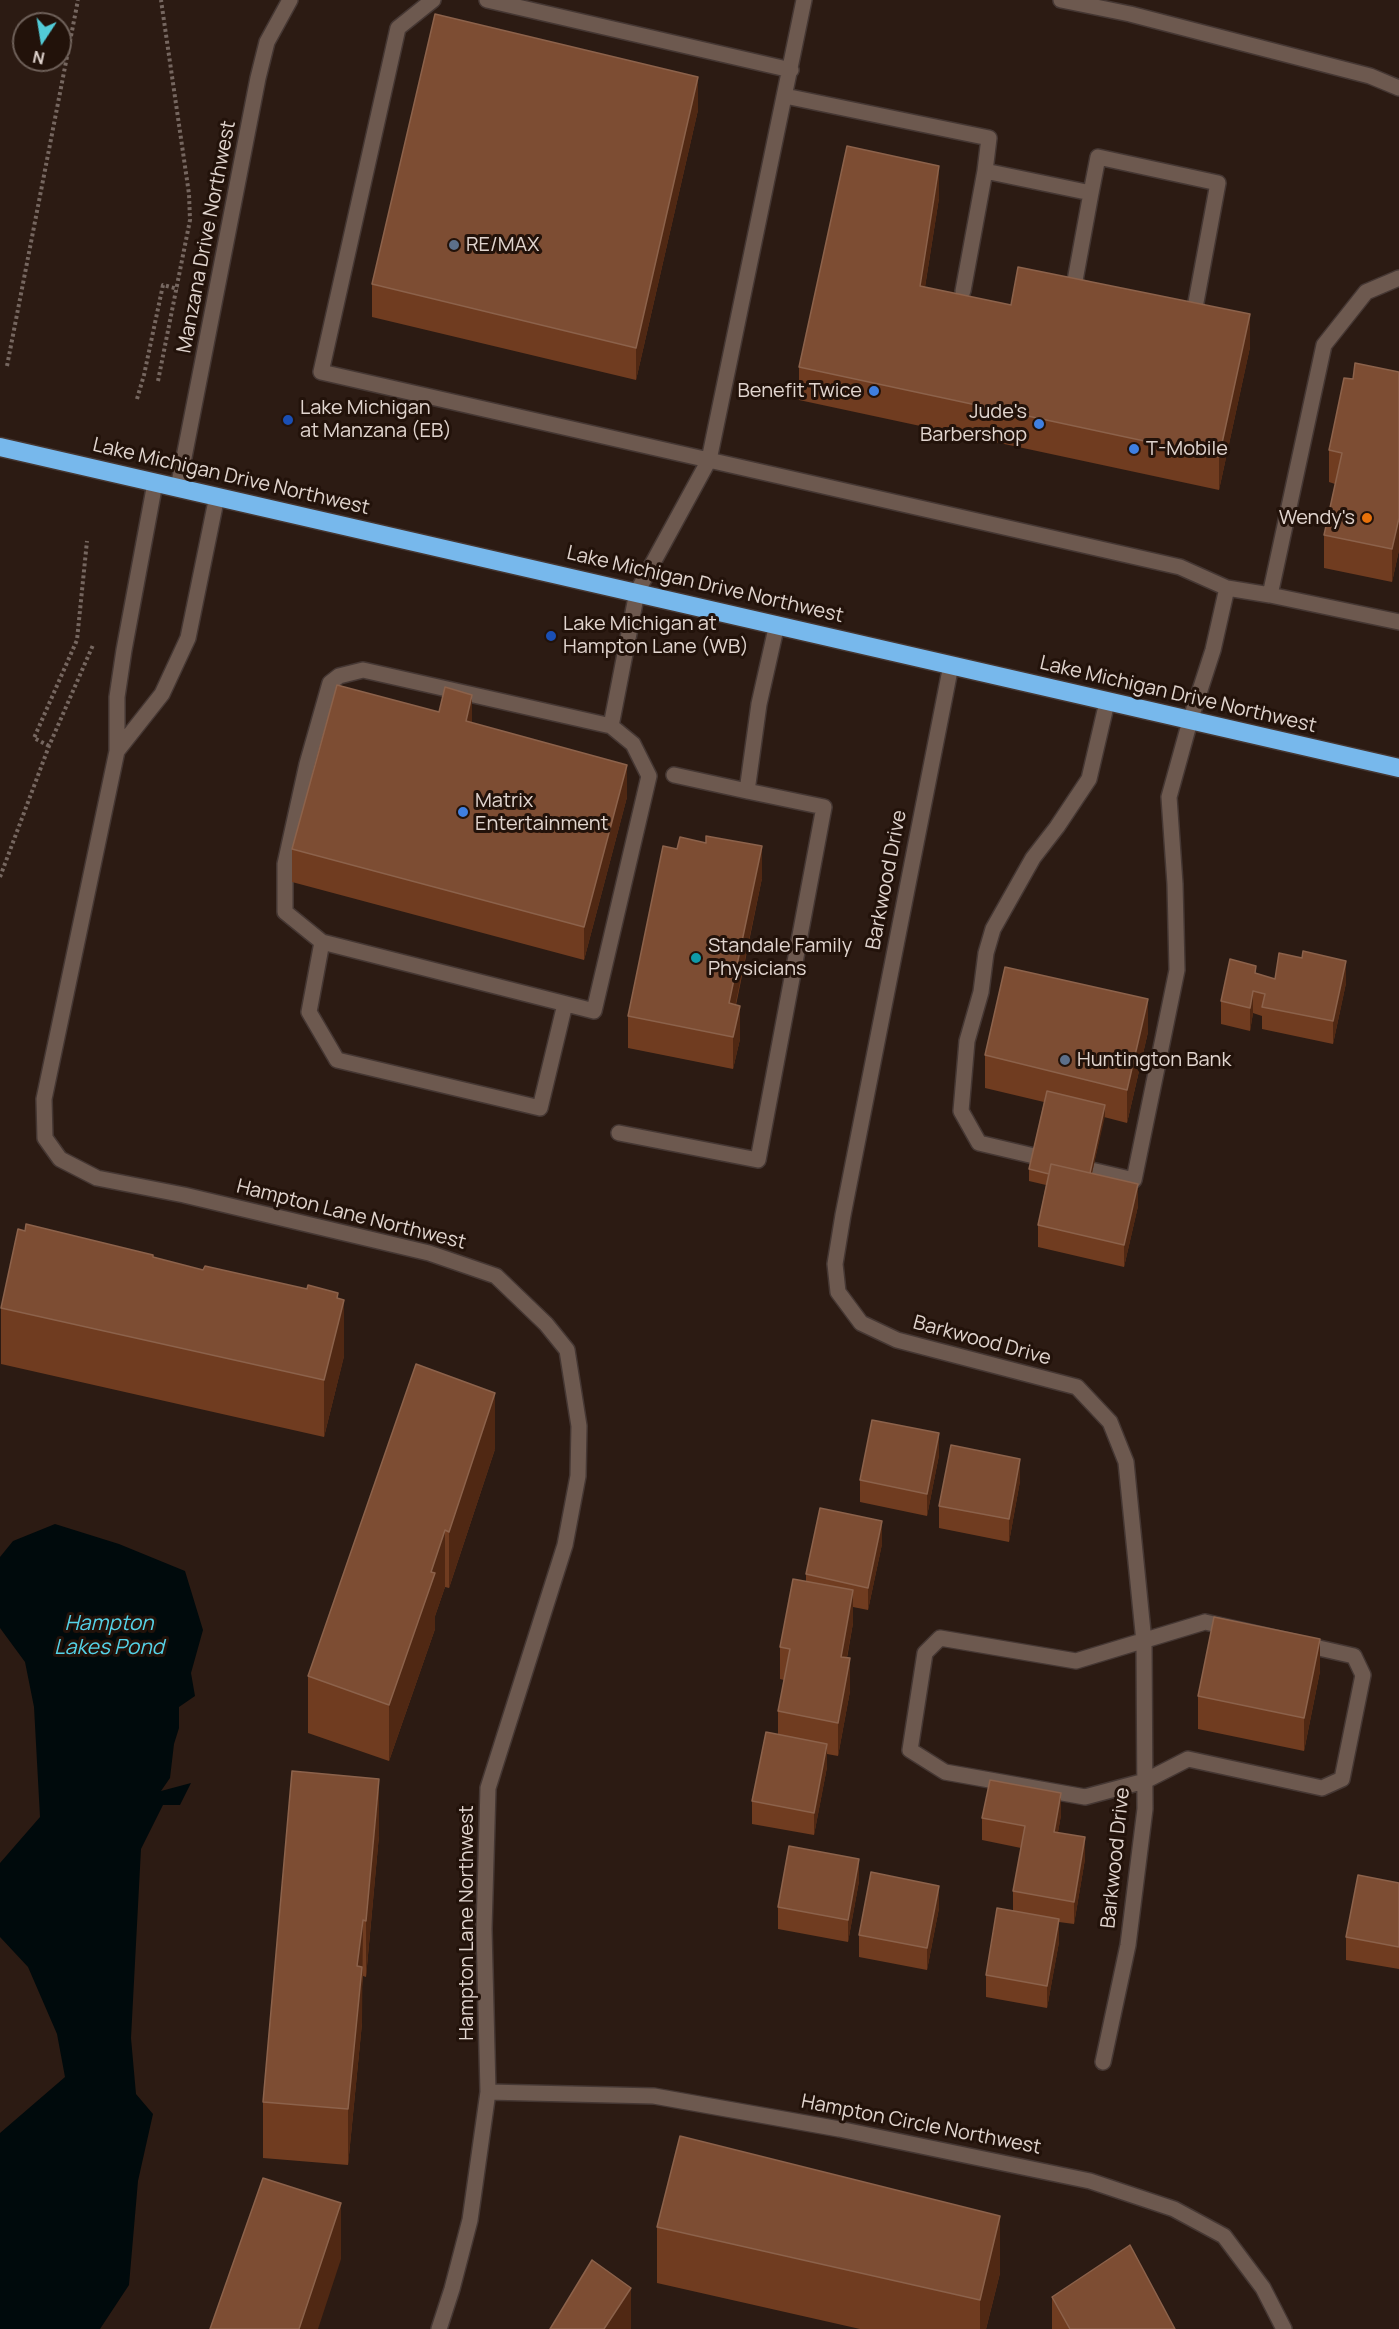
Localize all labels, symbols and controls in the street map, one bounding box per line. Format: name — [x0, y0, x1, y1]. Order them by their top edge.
north arrow — [12, 12, 72, 72]
text: N — [31, 46, 47, 70]
street label: Manzana Drive Northwest — [173, 119, 241, 355]
place label: RE/MAX — [466, 233, 539, 257]
marker: RE/MAX — [447, 238, 461, 252]
place label: Benefit Twice — [738, 379, 862, 403]
marker: Benefit Twice — [867, 384, 881, 398]
place label: Lake Michigan at Manzana (EB) — [300, 396, 452, 443]
place label: Jude's Barbershop — [920, 400, 1027, 447]
marker: Lake Michigan at Manzana (EB) — [281, 413, 295, 427]
marker: Jude's Barbershop — [1032, 417, 1046, 431]
street label: Lake Michigan Drive Northwest — [90, 433, 372, 521]
place label: T-Mobile — [1146, 437, 1228, 461]
marker: T-Mobile — [1127, 442, 1141, 456]
place label: Wendy's — [1279, 506, 1355, 530]
marker: Wendy's — [1360, 511, 1374, 525]
street label: Lake Michigan Drive Northwest — [564, 541, 846, 629]
place label: Lake Michigan at Hampton Lane (WB) — [563, 612, 749, 659]
marker: Lake Michigan at Hampton Lane (WB) — [544, 629, 558, 643]
street label: Lake Michigan Drive Northwest — [1037, 651, 1319, 739]
place label: Matrix Entertainment — [475, 789, 609, 836]
marker: Matrix Entertainment — [456, 805, 470, 819]
street label: Barkwood Drive — [862, 808, 912, 952]
place label: Standale Family Physicians — [708, 934, 852, 981]
marker: Standale Family Physicians — [689, 951, 703, 965]
place label: Huntington Bank — [1077, 1048, 1231, 1072]
marker: Huntington Bank — [1058, 1053, 1072, 1067]
street label: Hampton Lane Northwest — [234, 1175, 468, 1255]
street label: Barkwood Drive — [910, 1311, 1054, 1371]
water label: Hampton Lakes Pond — [54, 1611, 164, 1661]
street label: Barkwood Drive — [1097, 1786, 1135, 1930]
street label: Hampton Lane Northwest — [455, 1805, 479, 2041]
street label: Hampton Circle Northwest — [799, 2090, 1043, 2160]

